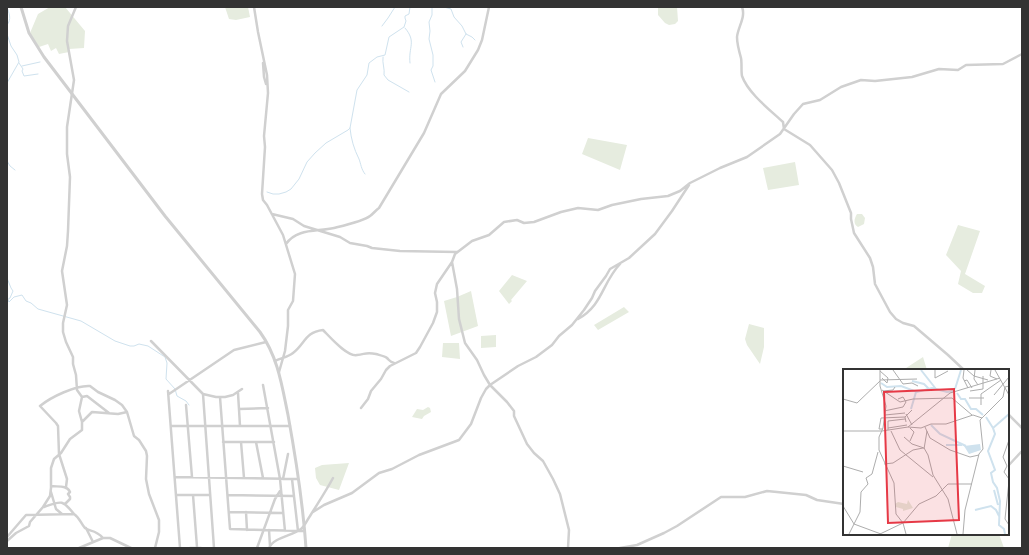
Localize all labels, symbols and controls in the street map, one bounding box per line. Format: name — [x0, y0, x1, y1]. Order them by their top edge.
inset map — [843, 369, 1009, 535]

